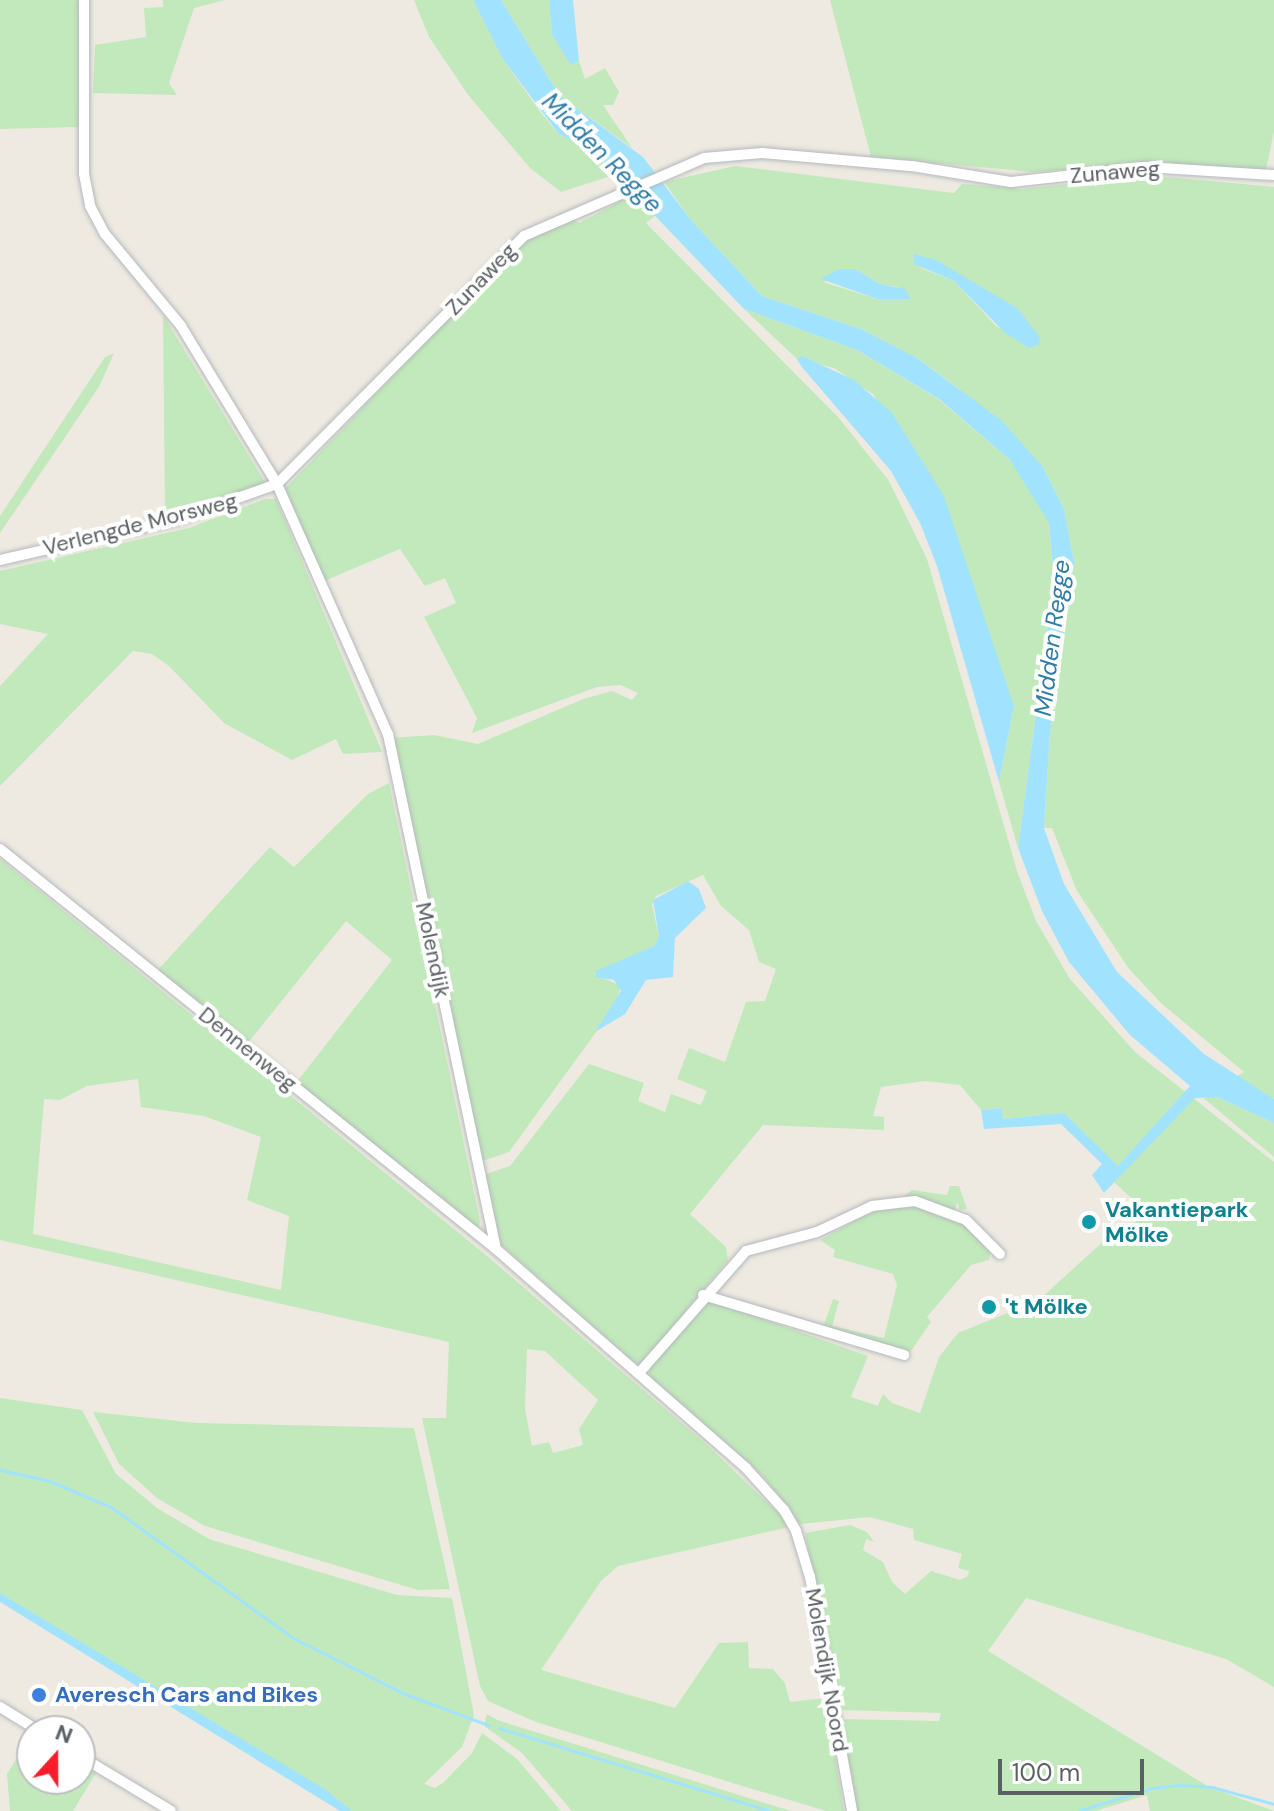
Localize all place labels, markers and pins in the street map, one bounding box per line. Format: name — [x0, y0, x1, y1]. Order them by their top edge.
place label: Vakantiepark Mölke — [1105, 1196, 1249, 1248]
marker: Vakantiepark Mölke — [1080, 1213, 1098, 1231]
place label: 't Mölke — [1005, 1294, 1088, 1320]
marker: 't Mölke — [980, 1298, 998, 1316]
place label: Averesch Cars and Bikes — [55, 1682, 318, 1708]
marker: Averesch Cars and Bikes — [30, 1686, 48, 1704]

